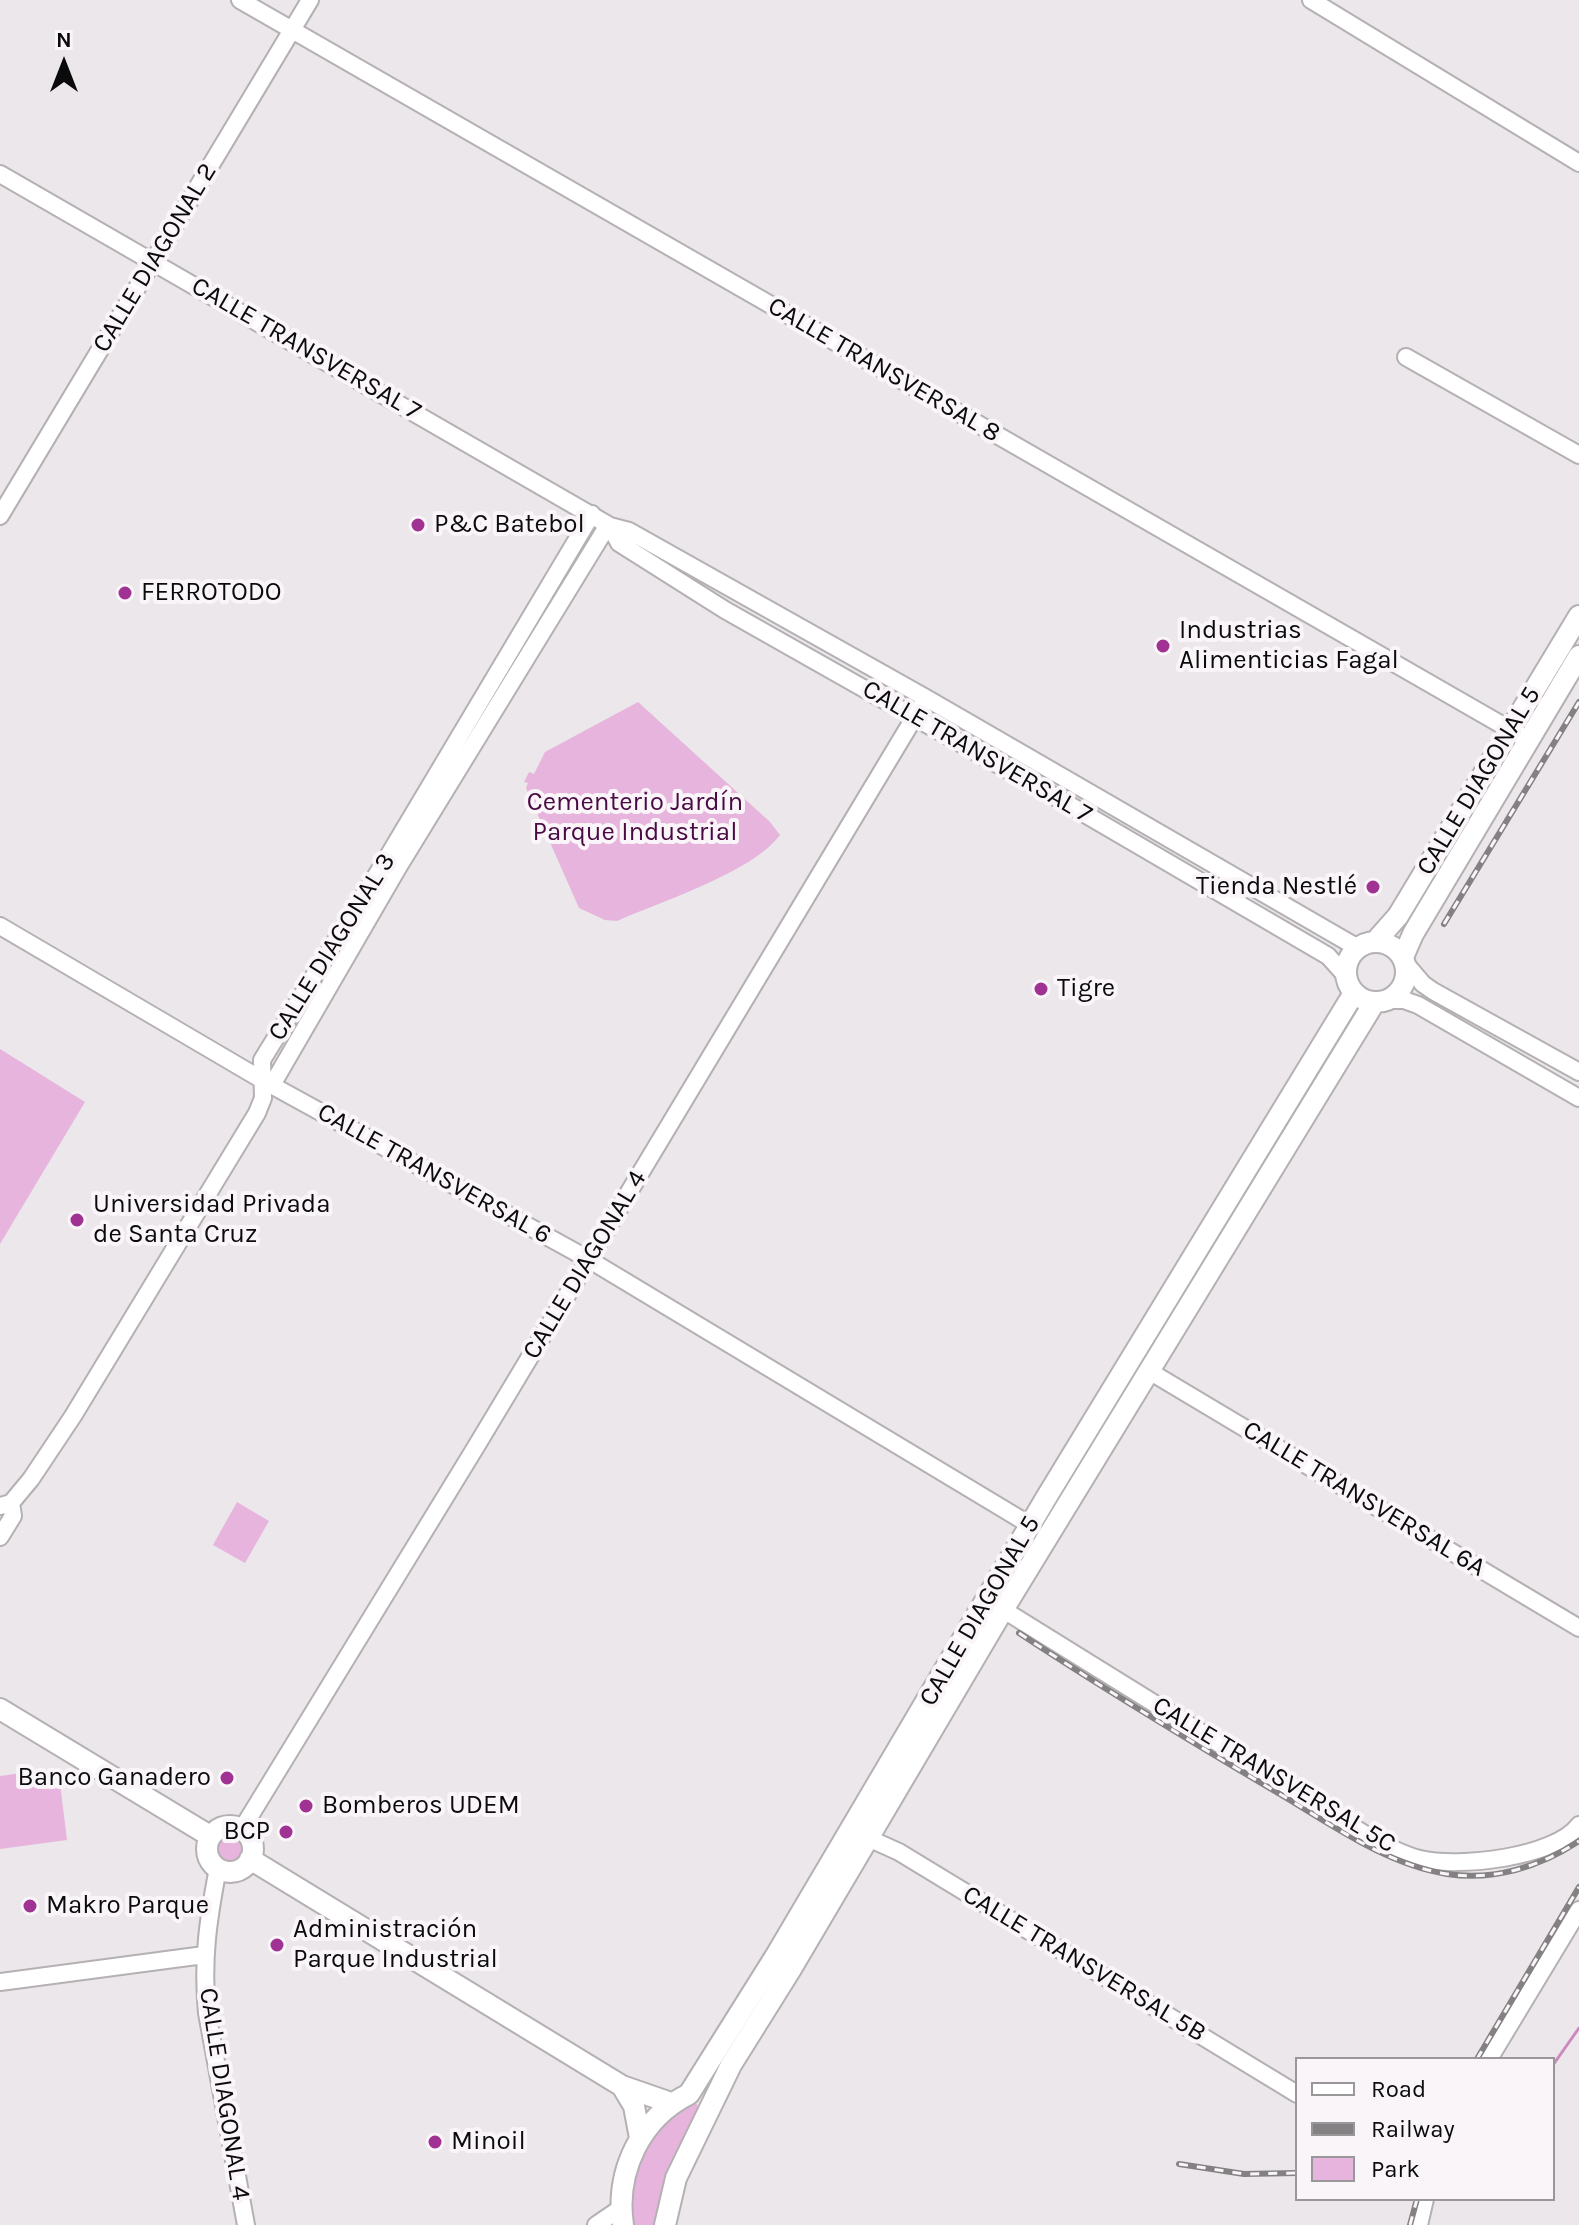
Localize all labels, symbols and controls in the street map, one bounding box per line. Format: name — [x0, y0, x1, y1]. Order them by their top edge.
north arrow — [24, 24, 104, 104]
text: N — [56, 27, 72, 53]
street label: CALLE DIAGONAL 2 — [86, 158, 224, 358]
street label: CALLE TRANSVERSAL 7 — [186, 271, 426, 427]
street label: CALLE TRANSVERSAL 8 — [762, 291, 1006, 449]
place label: P&C Batebol — [434, 509, 585, 541]
marker: P&C Batebol — [409, 516, 427, 534]
place label: FERROTODO — [141, 577, 282, 609]
marker: FERROTODO — [116, 584, 134, 602]
place label: Industrias Alimenticias Fagal — [1179, 615, 1399, 676]
marker: Industrias Alimenticias Fagal — [1154, 637, 1172, 655]
street label: CALLE TRANSVERSAL 7 — [857, 674, 1097, 830]
street label: CALLE DIAGONAL 5 — [1410, 681, 1548, 881]
park label: Cementerio Jardín Parque Industrial — [527, 787, 743, 848]
street label: CALLE DIAGONAL 3 — [262, 847, 402, 1047]
place label: Tienda Nestlé — [1196, 871, 1357, 903]
marker: Tienda Nestlé — [1364, 878, 1382, 896]
place label: Tigre — [1057, 973, 1115, 1005]
marker: Tigre — [1032, 980, 1050, 998]
street label: CALLE TRANSVERSAL 6 — [312, 1097, 556, 1251]
street label: CALLE DIAGONAL 4 — [516, 1165, 654, 1365]
place label: Universidad Privada de Santa Cruz — [93, 1189, 331, 1250]
marker: Universidad Privada de Santa Cruz — [68, 1211, 86, 1229]
street label: CALLE TRANSVERSAL 6A — [1237, 1414, 1491, 1584]
street label: CALLE DIAGONAL 5 — [913, 1510, 1047, 1712]
street label: CALLE TRANSVERSAL 5C — [1147, 1690, 1401, 1860]
place label: Banco Ganadero — [18, 1762, 211, 1794]
marker: Banco Ganadero — [218, 1769, 236, 1787]
place label: Bomberos UDEM — [322, 1790, 520, 1822]
marker: Bomberos UDEM — [297, 1797, 315, 1815]
place label: BCP — [224, 1816, 270, 1848]
marker: BCP — [277, 1823, 295, 1841]
street label: CALLE TRANSVERSAL 5B — [957, 1879, 1211, 2049]
place label: Makro Parque — [46, 1890, 209, 1922]
marker: Makro Parque — [21, 1897, 39, 1915]
place label: Administración Parque Industrial — [293, 1914, 498, 1976]
marker: Administración Parque Industrial — [268, 1936, 286, 1954]
street label: CALLE DIAGONAL 4 — [192, 1986, 256, 2202]
legend — [1295, 2057, 1555, 2201]
text: Road — [1371, 2075, 1426, 2103]
text: Railway — [1371, 2115, 1455, 2143]
place label: Minoil — [451, 2126, 526, 2158]
marker: Minoil — [426, 2133, 444, 2151]
text: Park — [1371, 2155, 1420, 2183]

